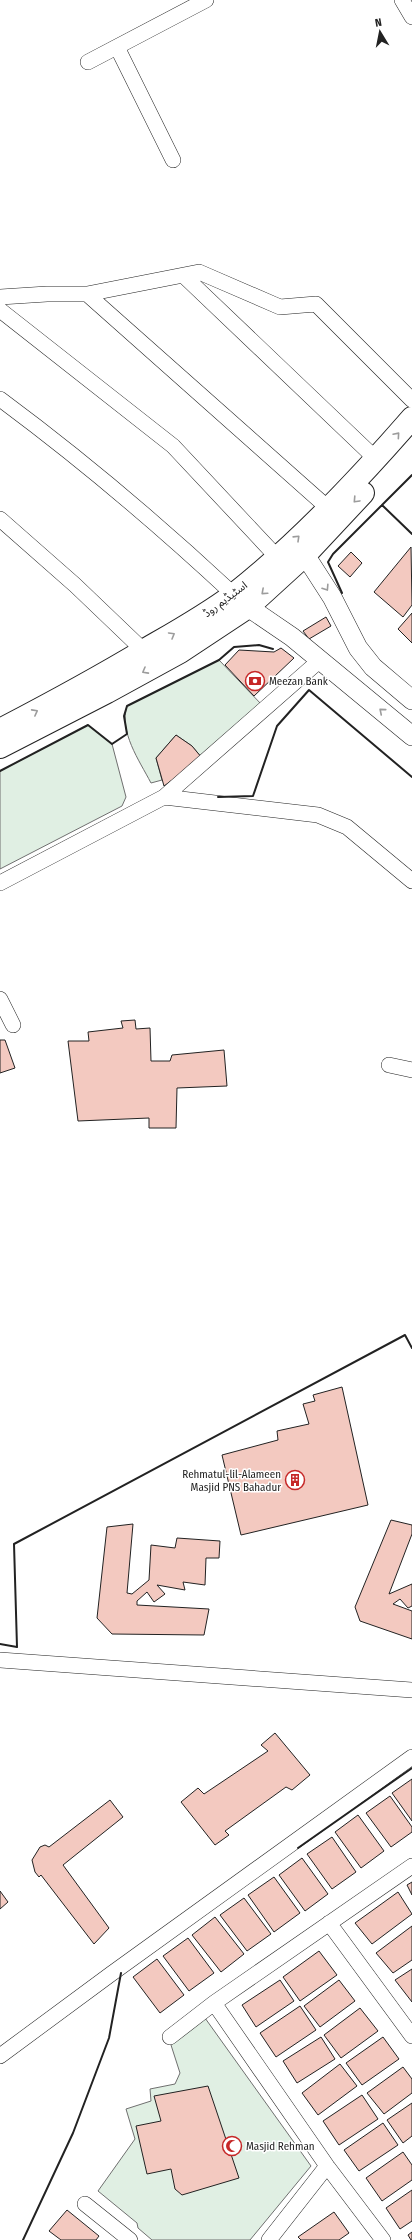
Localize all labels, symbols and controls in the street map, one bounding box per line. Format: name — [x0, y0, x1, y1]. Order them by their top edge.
north arrow — [360, 12, 400, 52]
text: N — [374, 16, 383, 30]
one-way arrow — [393, 432, 400, 440]
one-way arrow — [354, 495, 361, 503]
one-way arrow — [292, 535, 300, 543]
street label: اسٹیڈیم روڈ — [201, 578, 251, 622]
one-way arrow — [321, 584, 329, 591]
one-way arrow — [261, 587, 269, 594]
one-way arrow — [168, 632, 175, 639]
one-way arrow — [142, 667, 149, 674]
bank icon: Meezan Bank — [244, 670, 266, 692]
place label: Meezan Bank — [269, 675, 329, 688]
one-way arrow — [379, 708, 387, 715]
one-way arrow — [30, 709, 38, 717]
place label: Rehmatul-lil-Alameen Masjid PNS Bahadur — [182, 1468, 281, 1494]
building icon: Rehmatul-lil-Alameen Masjid PNS Bahadur — [284, 1469, 306, 1491]
mosque icon: Masjid Rehman — [221, 2135, 243, 2157]
place label: Masjid Rehman — [246, 2140, 315, 2153]

